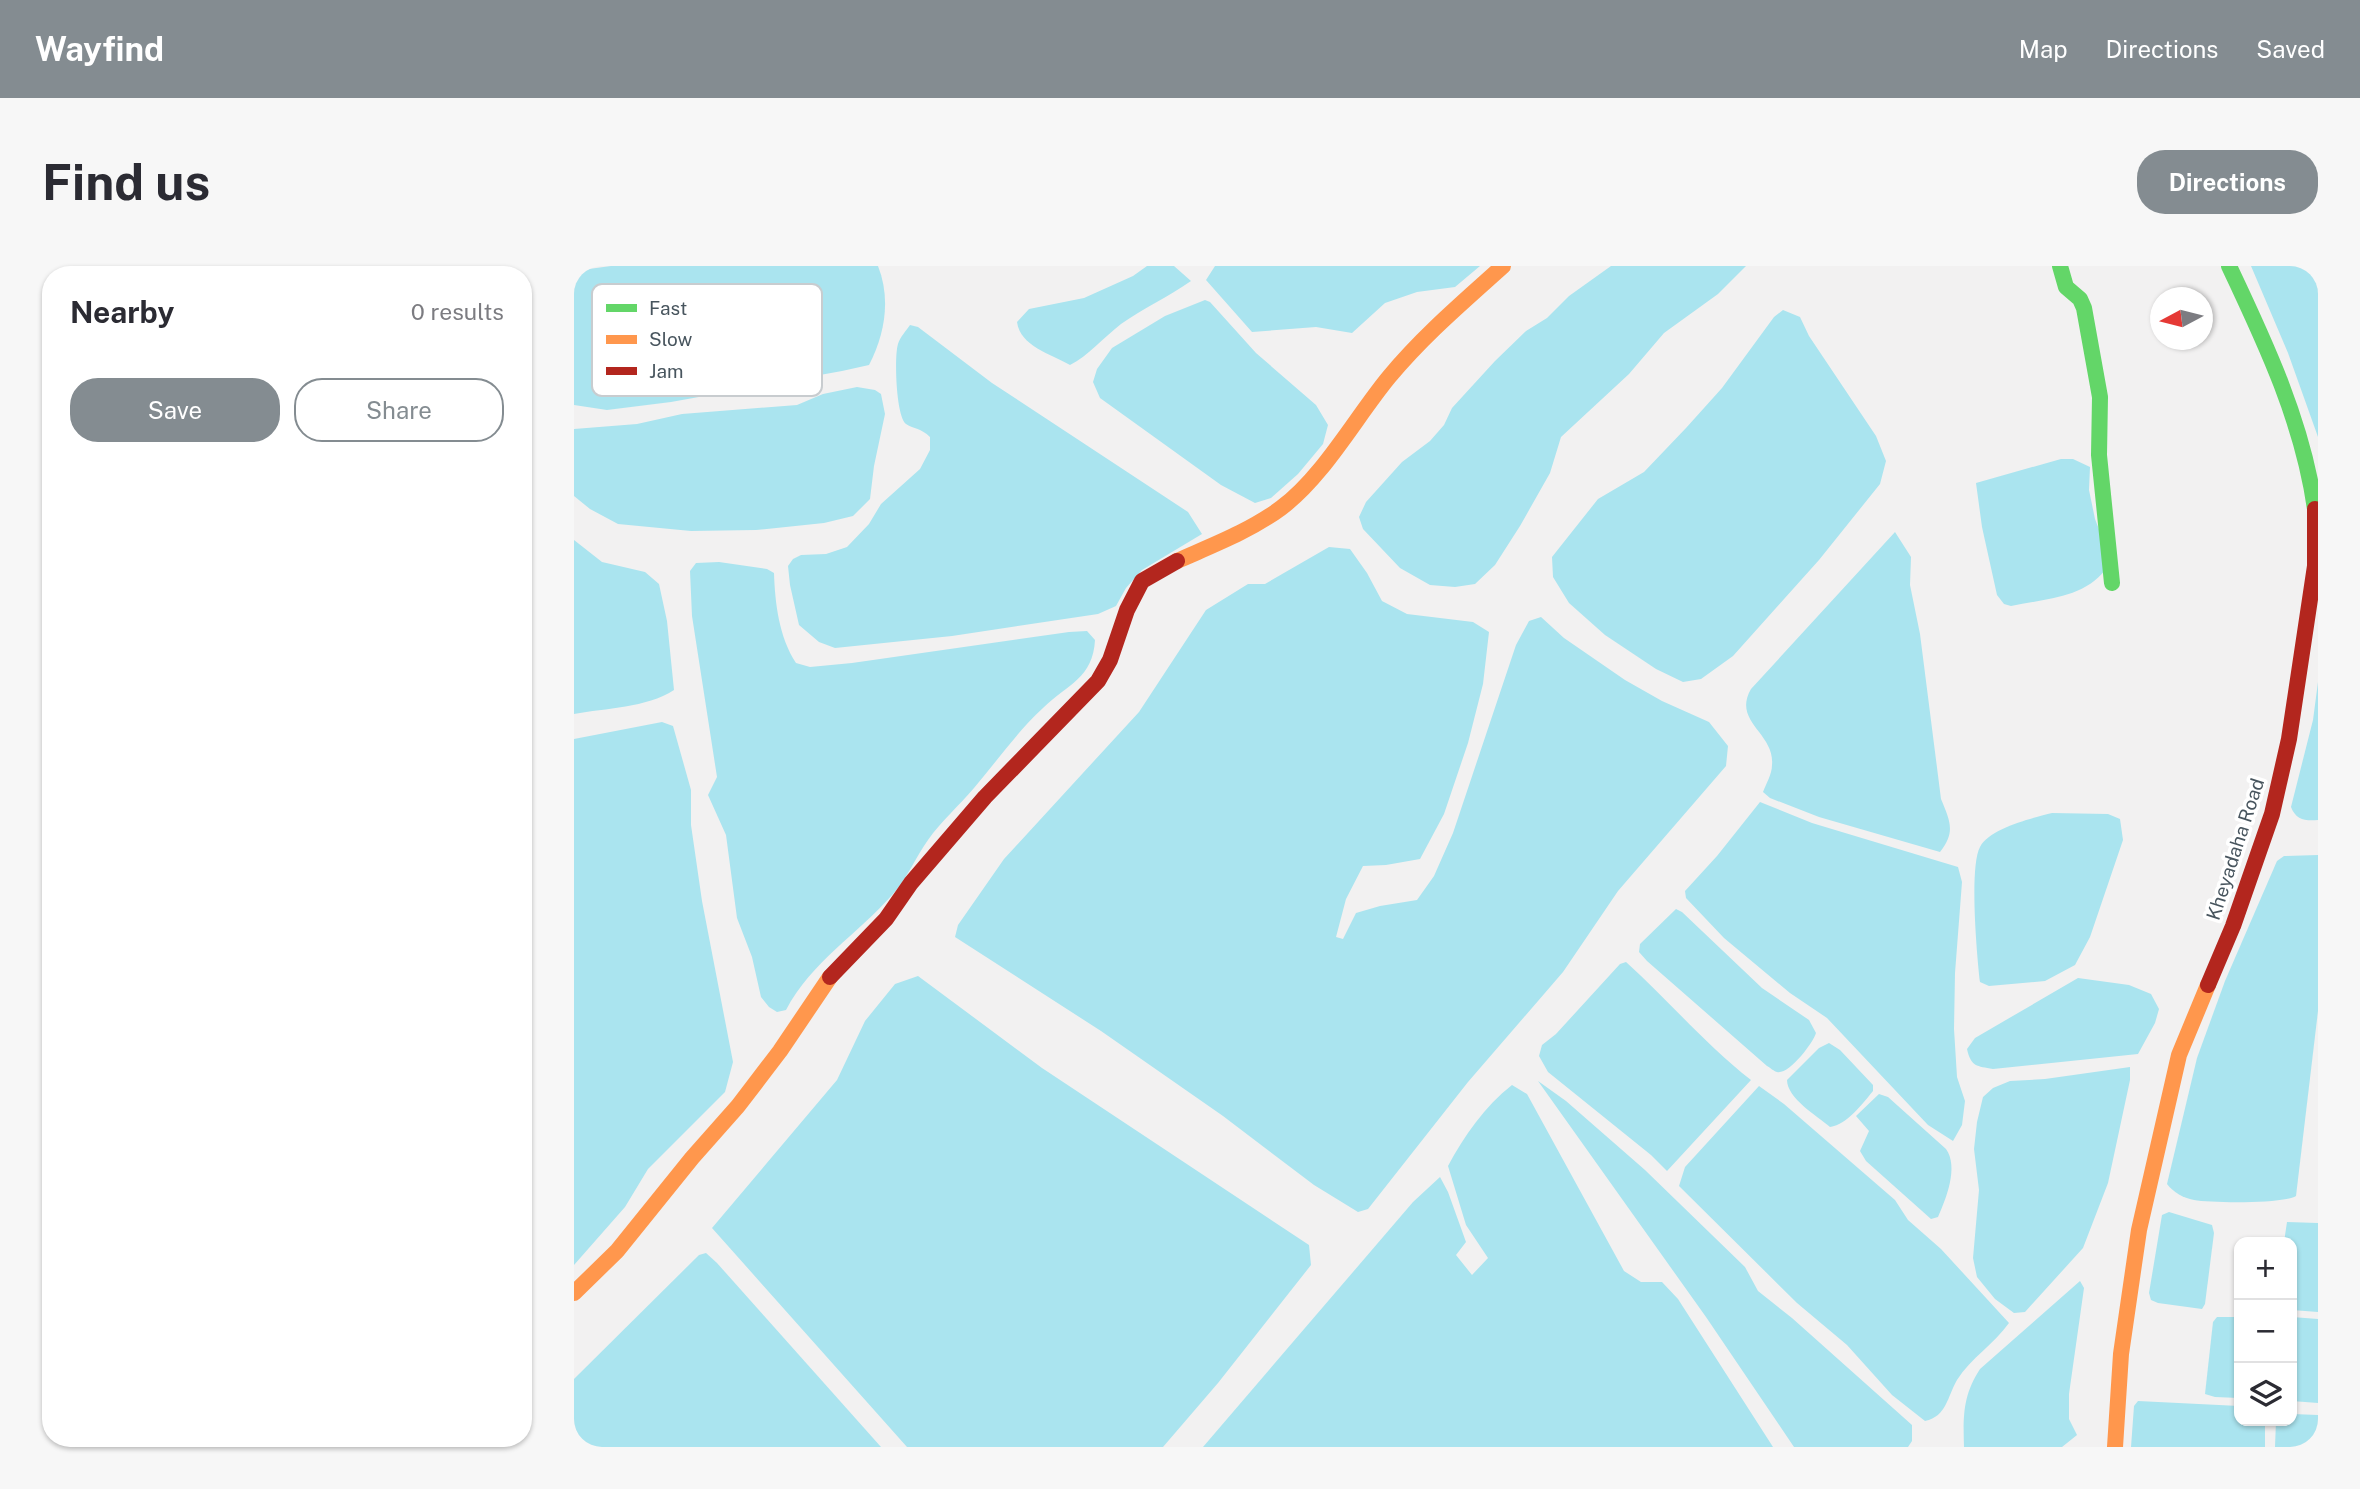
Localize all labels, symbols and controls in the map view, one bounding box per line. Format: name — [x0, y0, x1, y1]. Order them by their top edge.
text: Wayfind — [35, 30, 164, 68]
text: Map — [2019, 35, 2068, 63]
text: Directions — [2106, 35, 2218, 63]
text: Saved — [2256, 35, 2325, 63]
button: Directions — [2137, 150, 2318, 214]
text: Find us — [42, 153, 210, 211]
legend — [592, 284, 822, 396]
north arrow — [2150, 287, 2213, 350]
text: Nearby — [70, 294, 174, 330]
text: Fast — [649, 297, 687, 319]
text: 0 results — [411, 298, 504, 325]
text: Slow — [649, 328, 693, 350]
text: Jam — [649, 360, 683, 382]
button: Save — [70, 378, 280, 442]
button: Share — [294, 378, 504, 442]
street label: Kheyadaha Road — [2202, 775, 2268, 923]
map controls — [2234, 1237, 2297, 1426]
button: + — [2234, 1237, 2297, 1300]
button: − — [2234, 1300, 2297, 1363]
button: layers — [2234, 1363, 2297, 1426]

